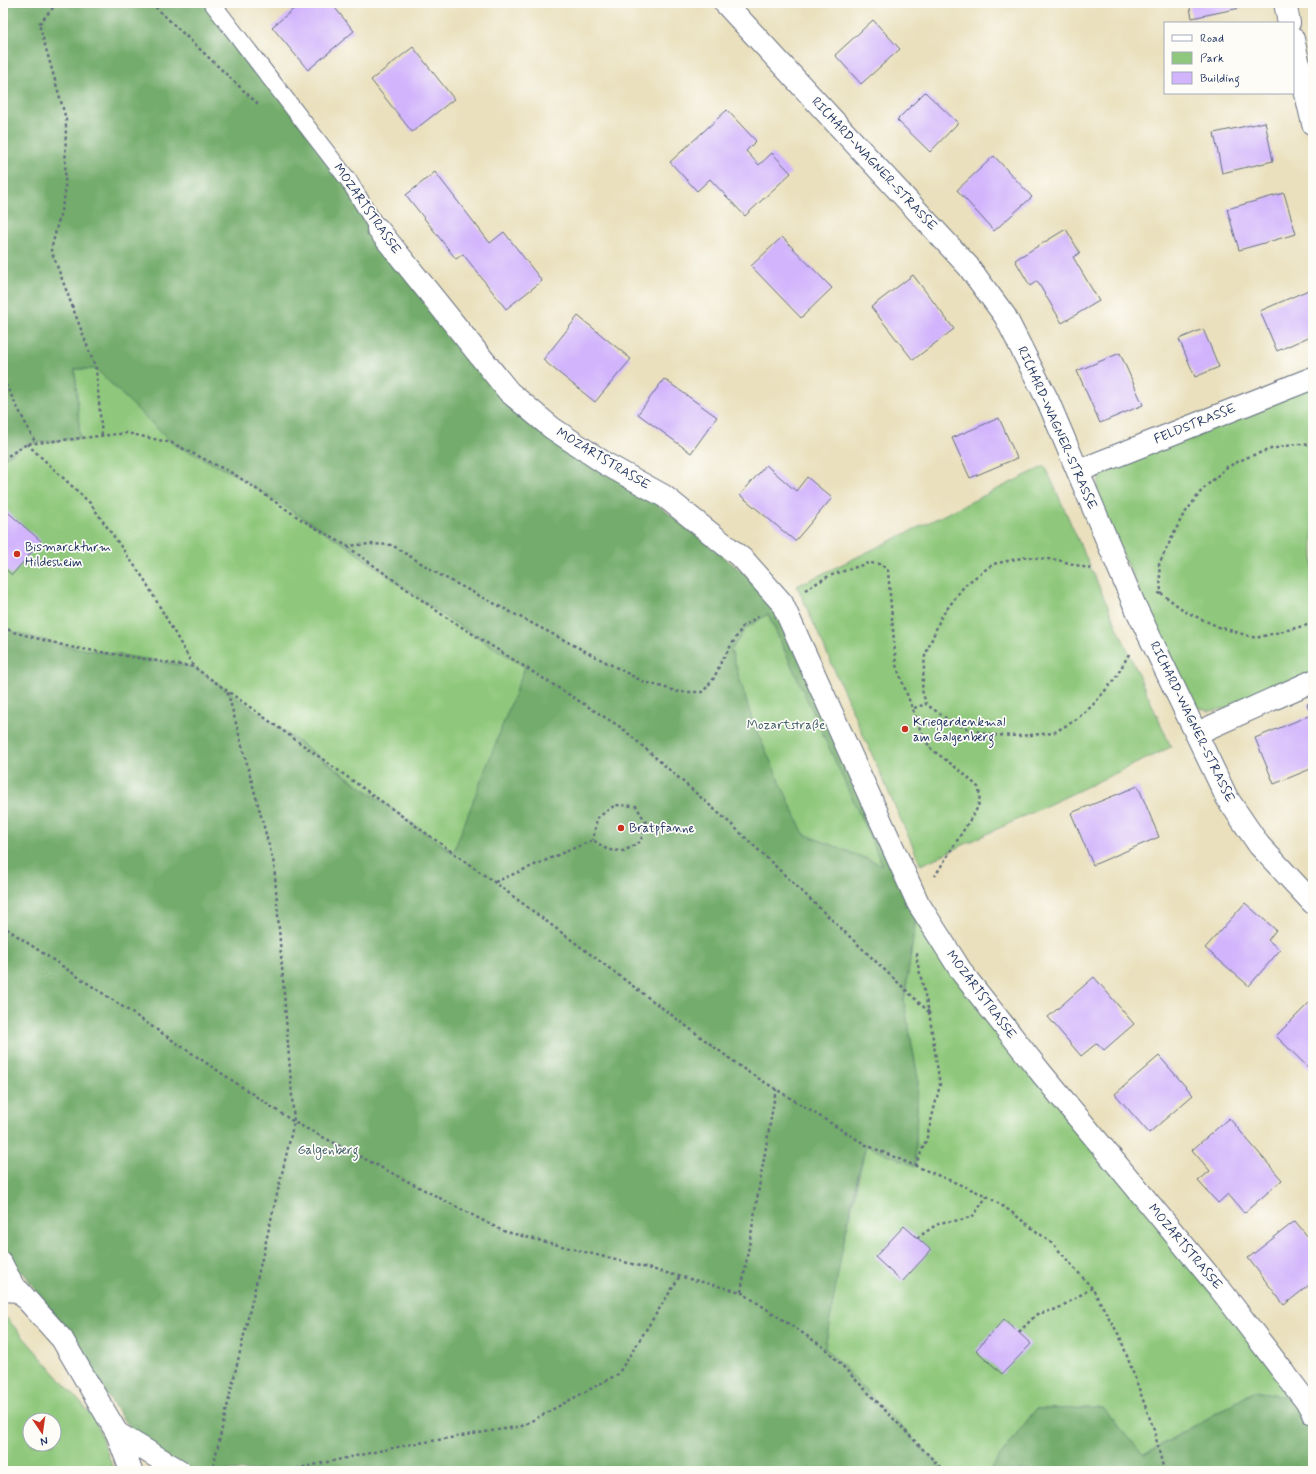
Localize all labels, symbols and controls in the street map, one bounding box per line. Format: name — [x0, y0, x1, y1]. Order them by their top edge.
legend — [1164, 22, 1294, 94]
text: Road — [1200, 31, 1224, 47]
text: Park — [1200, 51, 1224, 67]
text: Building — [1200, 71, 1240, 88]
street label: RICHARD-WAGNER-STRASSE — [808, 94, 940, 234]
street label: MOZARTSTRASSE — [329, 160, 405, 258]
street label: RICHARD-WAGNER-STRASSE — [1013, 344, 1101, 512]
street label: FELDSTRASSE — [1152, 400, 1238, 448]
street label: MOZARTSTRASSE — [553, 424, 653, 494]
place label: Bismarckturm Hildesheim — [25, 539, 111, 571]
marker: Bismarckturm Hildesheim — [12, 549, 22, 559]
street label: RICHARD-WAGNER-STRASSE — [1146, 639, 1238, 805]
place label: Kriegerdenkmal am Galgenberg — [913, 714, 1006, 748]
park label: Mozartstraße — [747, 717, 825, 734]
marker: Kriegerdenkmal am Galgenberg — [900, 724, 910, 734]
place label: Bratpfanne — [629, 820, 695, 837]
marker: Bratpfanne — [616, 823, 626, 833]
street label: MOZARTSTRASSE — [942, 947, 1020, 1043]
park label: Galgenberg — [297, 1142, 359, 1161]
street label: MOZARTSTRASSE — [1144, 1201, 1226, 1293]
north arrow — [22, 1412, 62, 1452]
text: N — [39, 1433, 49, 1448]

